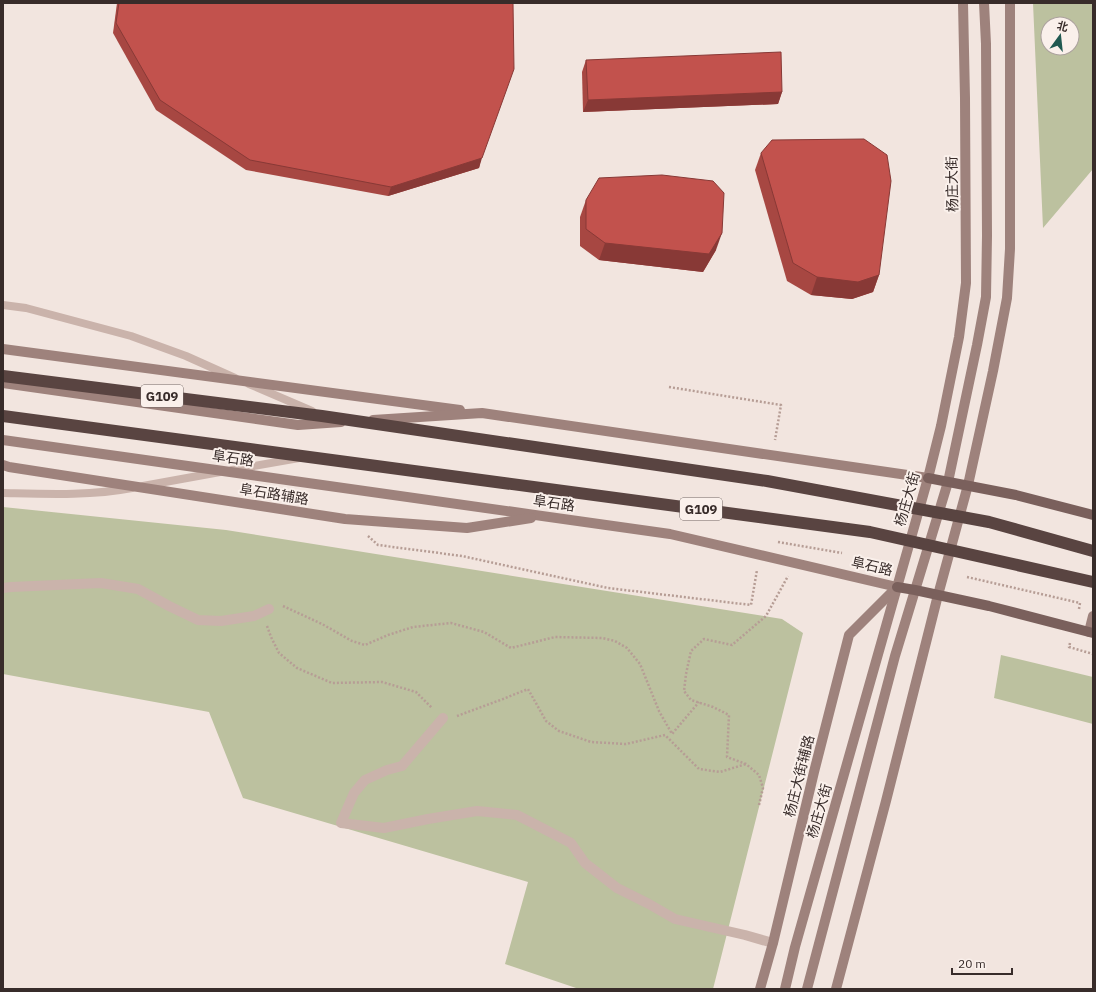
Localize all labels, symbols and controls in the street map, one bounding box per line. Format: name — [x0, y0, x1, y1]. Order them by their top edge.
north arrow — [1040, 16, 1080, 56]
text: 北 — [1055, 18, 1070, 35]
street label: 杨庄大街 — [943, 156, 961, 212]
road number: G109 — [141, 385, 183, 407]
street label: 阜石路 — [211, 446, 255, 470]
street label: 杨庄大街 — [891, 470, 923, 528]
street label: 阜石路辅路 — [238, 480, 310, 508]
street label: 阜石路 — [532, 491, 576, 515]
road number: G109 — [680, 498, 722, 520]
street label: 阜石路 — [850, 553, 894, 579]
street label: 杨庄大街辅路 — [780, 733, 818, 819]
street label: 杨庄大街 — [803, 782, 835, 840]
scale bar — [952, 950, 1012, 976]
text: 20 m — [958, 956, 986, 971]

